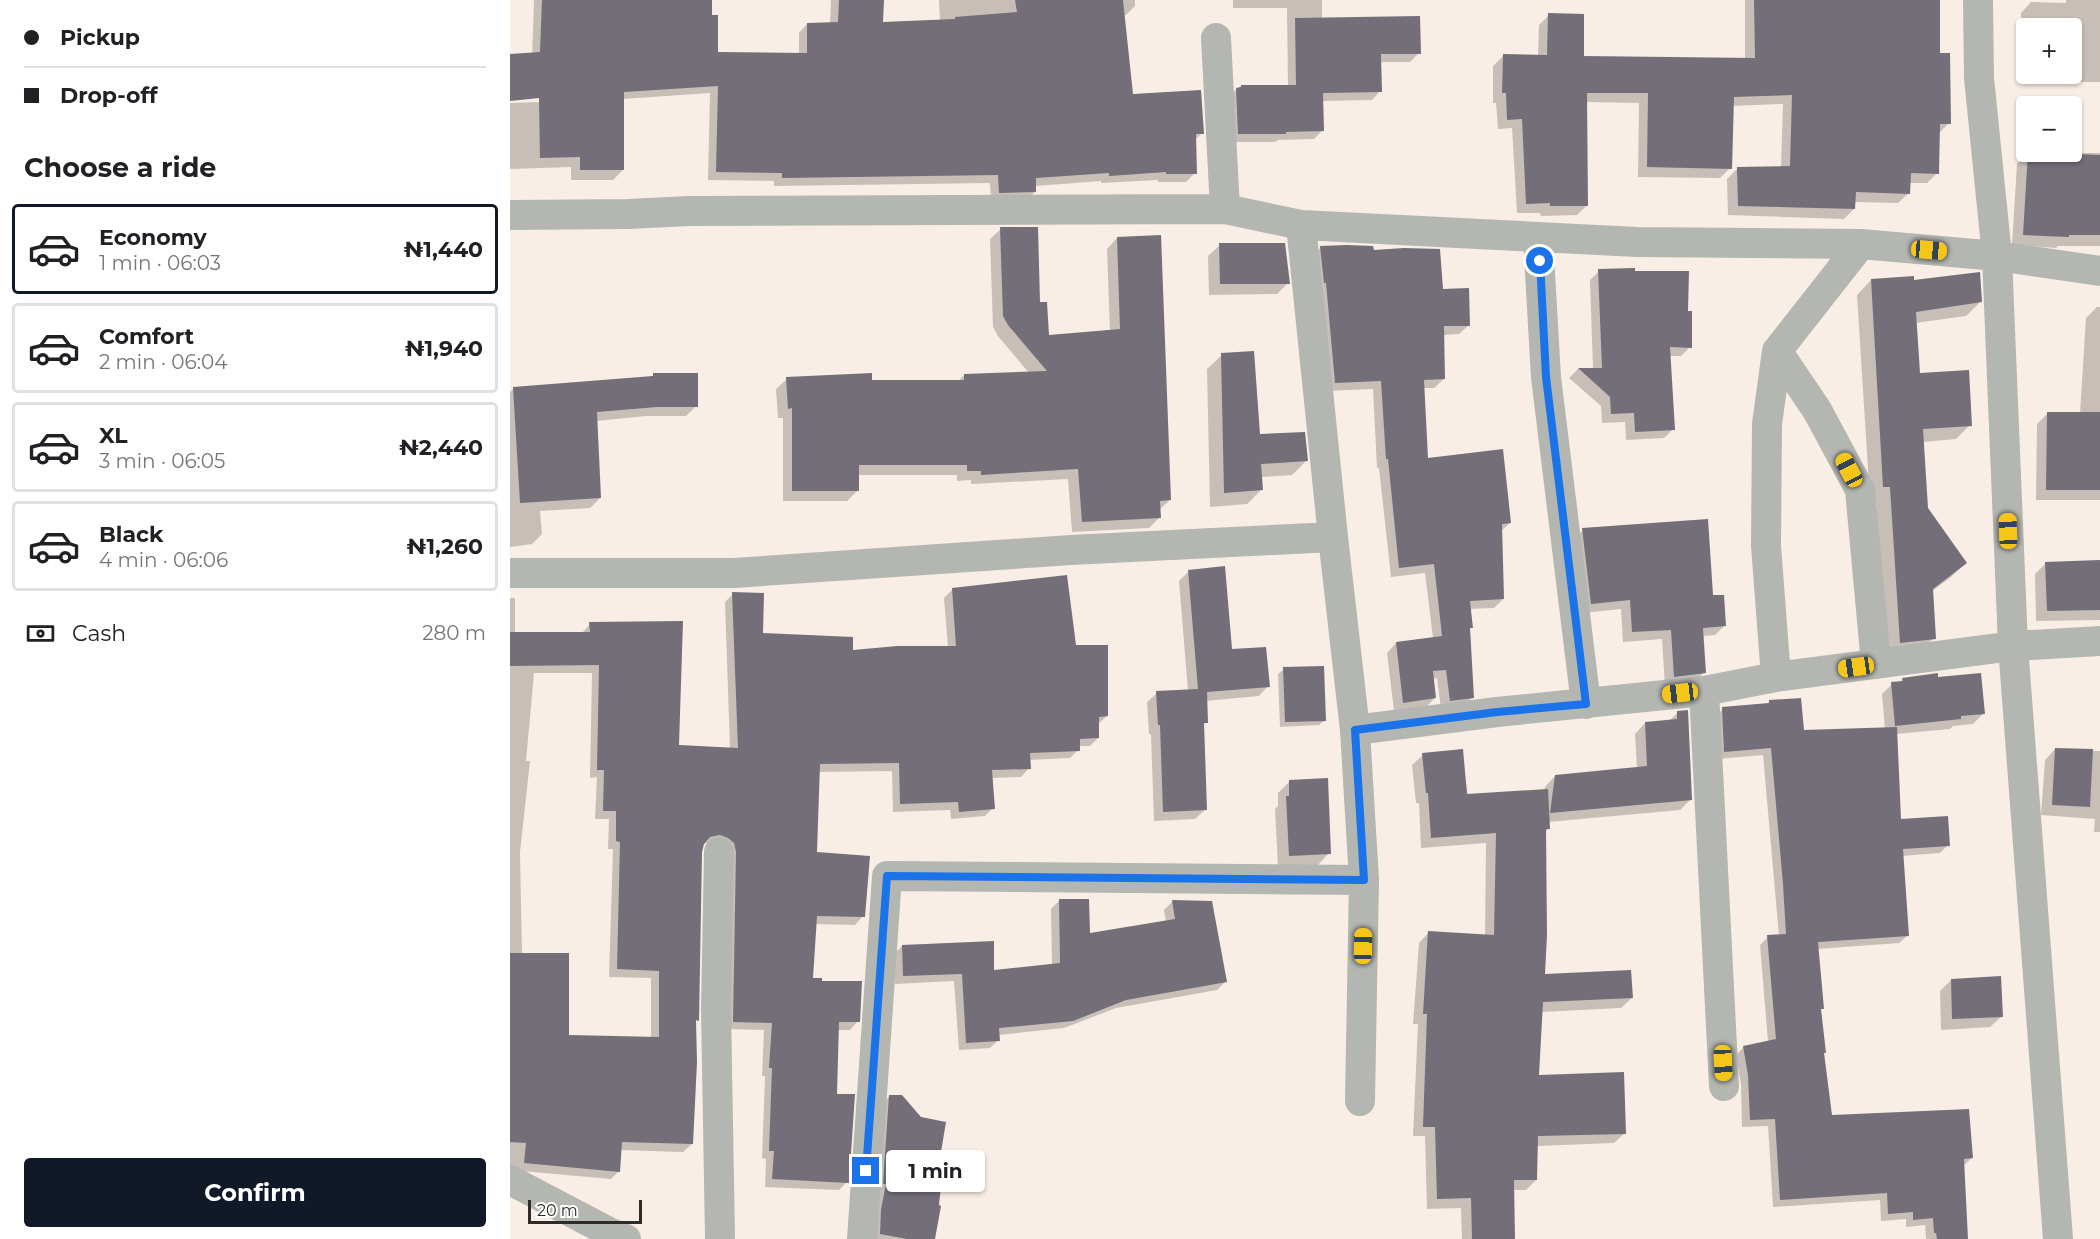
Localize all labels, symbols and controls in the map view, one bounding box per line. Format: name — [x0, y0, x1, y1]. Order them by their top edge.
map controls — [2016, 18, 2082, 162]
button: + — [2016, 18, 2082, 84]
text: Pickup — [60, 24, 140, 51]
text: Drop-off — [60, 82, 158, 109]
button: − — [2016, 96, 2082, 162]
text: Choose a ride — [24, 151, 216, 184]
icon: car — [27, 222, 81, 276]
text: Economy — [99, 224, 207, 251]
text: ₦1,440 — [403, 236, 483, 263]
car — [1910, 239, 1948, 261]
route start — [1526, 247, 1553, 274]
text: 1 min · 06:03 — [99, 251, 221, 275]
icon: car — [27, 321, 81, 375]
text: Comfort — [99, 323, 194, 350]
text: ₦1,940 — [405, 335, 483, 362]
text: 2 min · 06:04 — [99, 350, 227, 374]
icon: car — [27, 420, 81, 474]
text: XL — [99, 422, 128, 449]
text: ₦2,440 — [399, 434, 483, 461]
text: 3 min · 06:05 — [99, 449, 225, 473]
car — [1833, 450, 1865, 490]
car — [1998, 513, 2018, 549]
icon: car — [27, 519, 81, 573]
text: Black — [99, 521, 163, 548]
text: ₦1,260 — [407, 533, 483, 560]
text: 4 min · 06:06 — [99, 548, 228, 572]
icon: cash — [24, 617, 57, 650]
text: Cash — [72, 620, 126, 647]
text: 280 m — [422, 621, 486, 645]
car — [1837, 656, 1875, 678]
car — [1661, 682, 1699, 704]
car — [1354, 928, 1372, 964]
car — [1713, 1045, 1733, 1081]
callout: 1 min — [887, 1150, 986, 1192]
route end — [852, 1157, 879, 1184]
button: Confirm — [24, 1158, 486, 1227]
text: 1 min — [908, 1159, 963, 1183]
scale bar — [528, 1197, 642, 1224]
text: 20 m — [537, 1201, 578, 1220]

